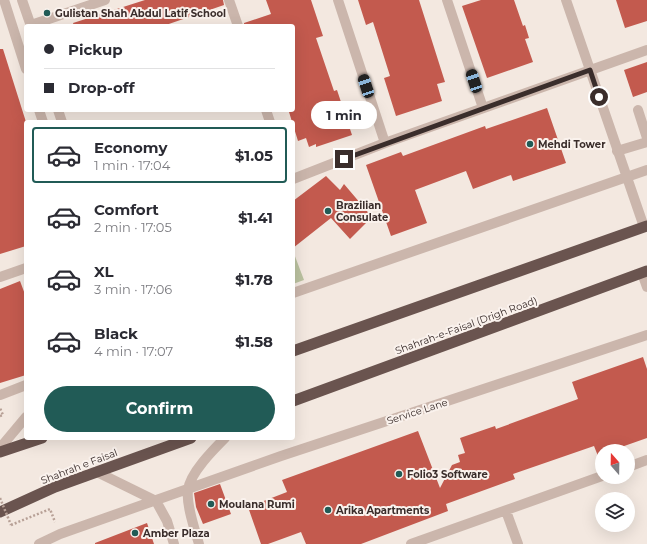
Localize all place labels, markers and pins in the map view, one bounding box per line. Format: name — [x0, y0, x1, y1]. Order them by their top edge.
place label: Gulistan Shah Abdul Latif School — [55, 7, 226, 20]
marker: Gulistan Shah Abdul Latif School — [42, 8, 52, 18]
place label: Mehdi Tower — [538, 138, 606, 151]
marker: Mehdi Tower — [525, 139, 535, 149]
place label: Brazilian Consulate — [336, 199, 388, 224]
marker: Brazilian Consulate — [323, 206, 333, 216]
place label: Folio3 Software — [407, 468, 488, 481]
marker: Folio3 Software — [394, 469, 404, 479]
place label: Moulana Rumi — [219, 498, 295, 511]
marker: Moulana Rumi — [206, 499, 216, 509]
place label: Arika Apartments — [335, 504, 430, 517]
marker: Arika Apartments — [323, 505, 333, 515]
place label: Amber Plaza — [142, 527, 210, 540]
marker: Amber Plaza — [130, 528, 140, 538]

